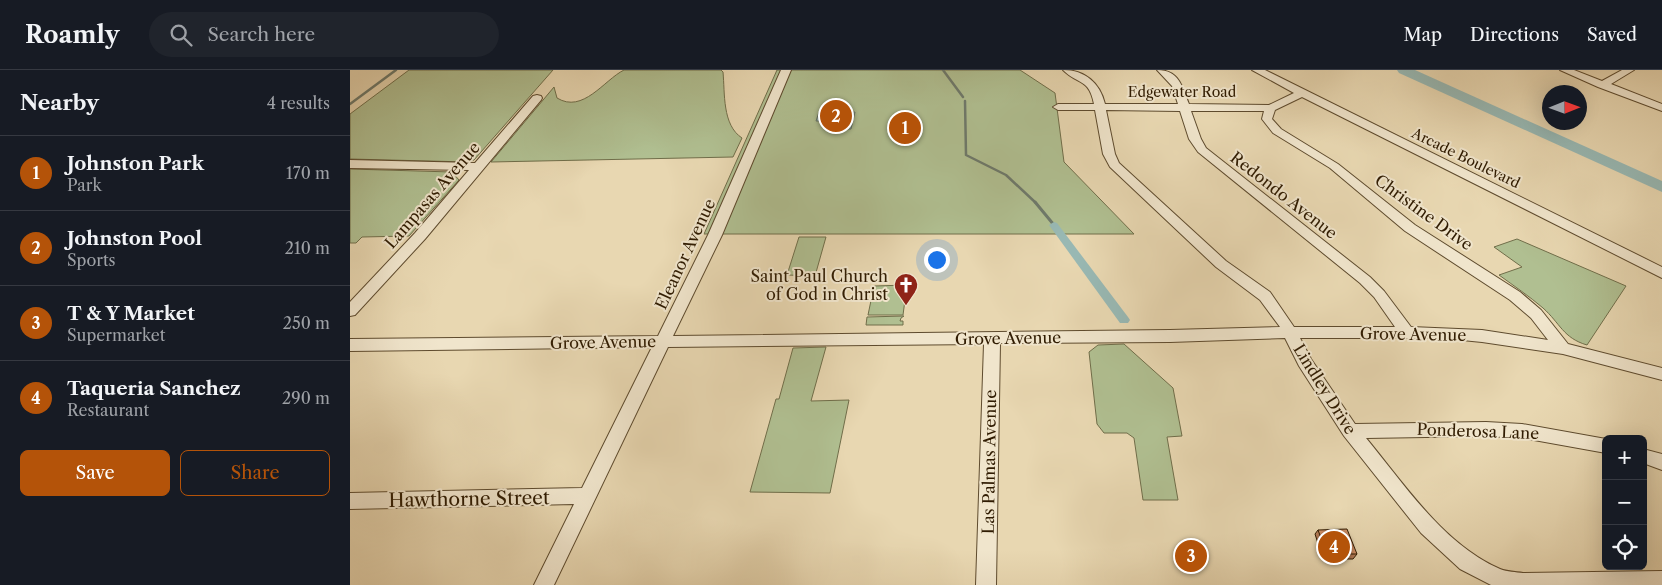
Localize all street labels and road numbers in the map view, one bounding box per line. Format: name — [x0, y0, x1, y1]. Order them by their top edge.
street label: Edgewater Road — [1128, 83, 1237, 101]
street label: Arcade Boulevard — [1408, 124, 1524, 192]
street label: Lampasas Avenue — [380, 137, 484, 252]
street label: Redondo Avenue — [1227, 147, 1341, 243]
street label: Christine Drive — [1371, 170, 1477, 254]
street label: Eleanor Avenue — [651, 195, 719, 313]
street label: Grove Avenue — [1360, 323, 1466, 345]
street label: Grove Avenue — [955, 327, 1061, 349]
street label: Grove Avenue — [550, 331, 656, 353]
street label: Lindley Drive — [1289, 340, 1361, 438]
street label: Las Palmas Avenue — [978, 390, 1000, 534]
street label: Ponderosa Lane — [1416, 419, 1540, 443]
street label: Hawthorne Street — [388, 486, 550, 512]

